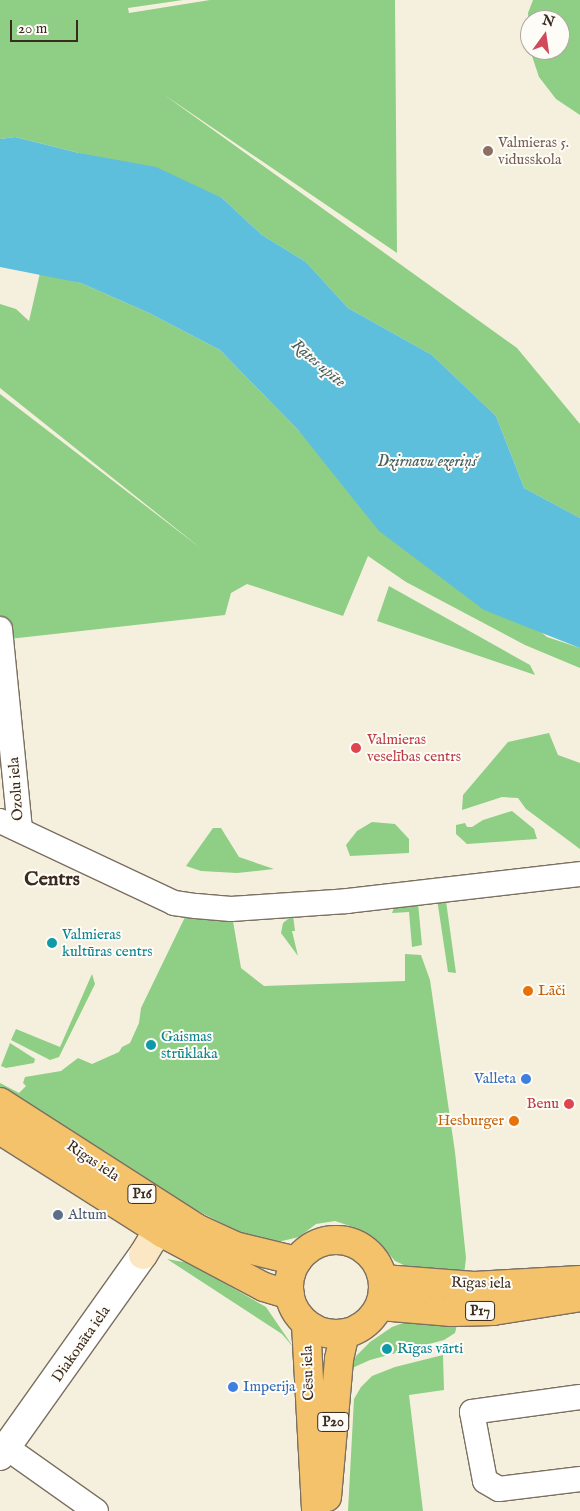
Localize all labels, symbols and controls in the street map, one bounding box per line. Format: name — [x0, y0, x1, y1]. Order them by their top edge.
scale bar — [12, 10, 80, 42]
north arrow — [520, 10, 570, 60]
text: N — [540, 11, 556, 32]
text: 20 m — [18, 19, 47, 38]
place label: Valmieras 5. vidusskola — [498, 133, 569, 168]
marker: Valmieras 5. vidusskola — [482, 145, 494, 157]
water label: Rātes upīte — [287, 336, 349, 392]
water label: Dzirnavu ezeriņš — [378, 452, 476, 472]
place label: Valmieras veselības centrs — [367, 730, 461, 765]
marker: Valmieras veselības centrs — [349, 741, 363, 755]
street label: Ozolu iela — [5, 756, 27, 822]
district label: Centrs — [24, 867, 80, 891]
place label: Valmieras kultūras centrs — [62, 925, 153, 960]
marker: Valmieras kultūras centrs — [46, 937, 58, 949]
place label: Lāči — [538, 982, 566, 1000]
marker: Lāči — [522, 985, 534, 997]
place label: Gaismas strūklaka — [161, 1027, 218, 1062]
marker: Gaismas strūklaka — [145, 1039, 157, 1051]
place label: Valleta — [474, 1070, 516, 1088]
marker: Valleta — [520, 1073, 532, 1085]
place label: Benu — [527, 1095, 559, 1113]
marker: Benu — [563, 1098, 575, 1110]
place label: Hesburger — [437, 1112, 504, 1130]
marker: Hesburger — [508, 1115, 520, 1127]
street label: Rīgas iela — [63, 1137, 123, 1185]
road number: P16 — [127, 1182, 157, 1206]
place label: Altum — [68, 1206, 107, 1224]
marker: Altum — [52, 1209, 64, 1221]
street label: Rīgas iela — [451, 1273, 511, 1293]
road number: P17 — [465, 1300, 495, 1322]
street label: Diakonāta iela — [48, 1302, 114, 1386]
place label: Rīgas vārti — [397, 1340, 463, 1358]
marker: Rīgas vārti — [381, 1343, 393, 1355]
street label: Cēsu iela — [298, 1345, 318, 1401]
place label: Imperija — [243, 1378, 296, 1396]
marker: Imperija — [227, 1381, 239, 1393]
road number: P20 — [317, 1410, 349, 1434]

